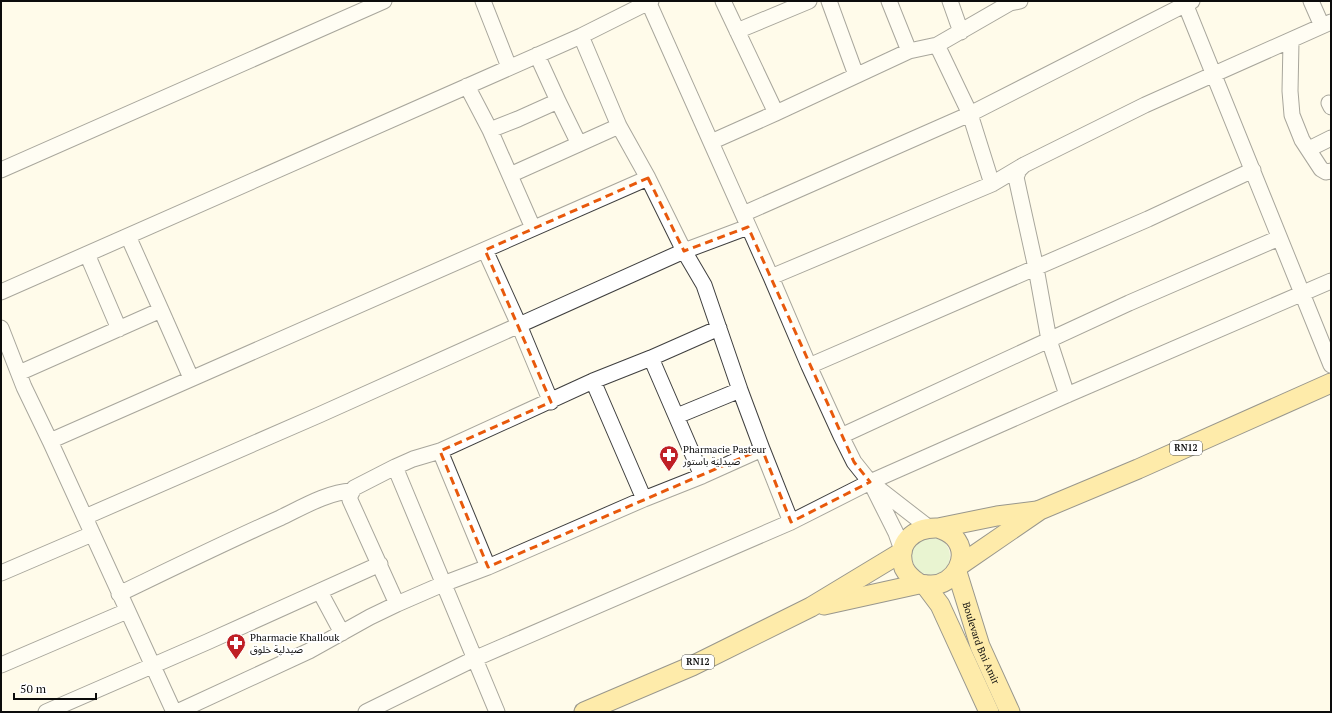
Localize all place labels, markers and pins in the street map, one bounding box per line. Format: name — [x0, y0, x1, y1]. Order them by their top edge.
place label: Pharmacie Pasteur صيدلية باستور — [682, 443, 766, 468]
pharmacy icon: Pharmacie Pasteur صيدلية باستور — [658, 444, 680, 472]
place label: Pharmacie Khallouk صيدلية خلوق — [250, 631, 340, 656]
pharmacy icon: Pharmacie Khallouk صيدلية خلوق — [225, 632, 247, 660]

